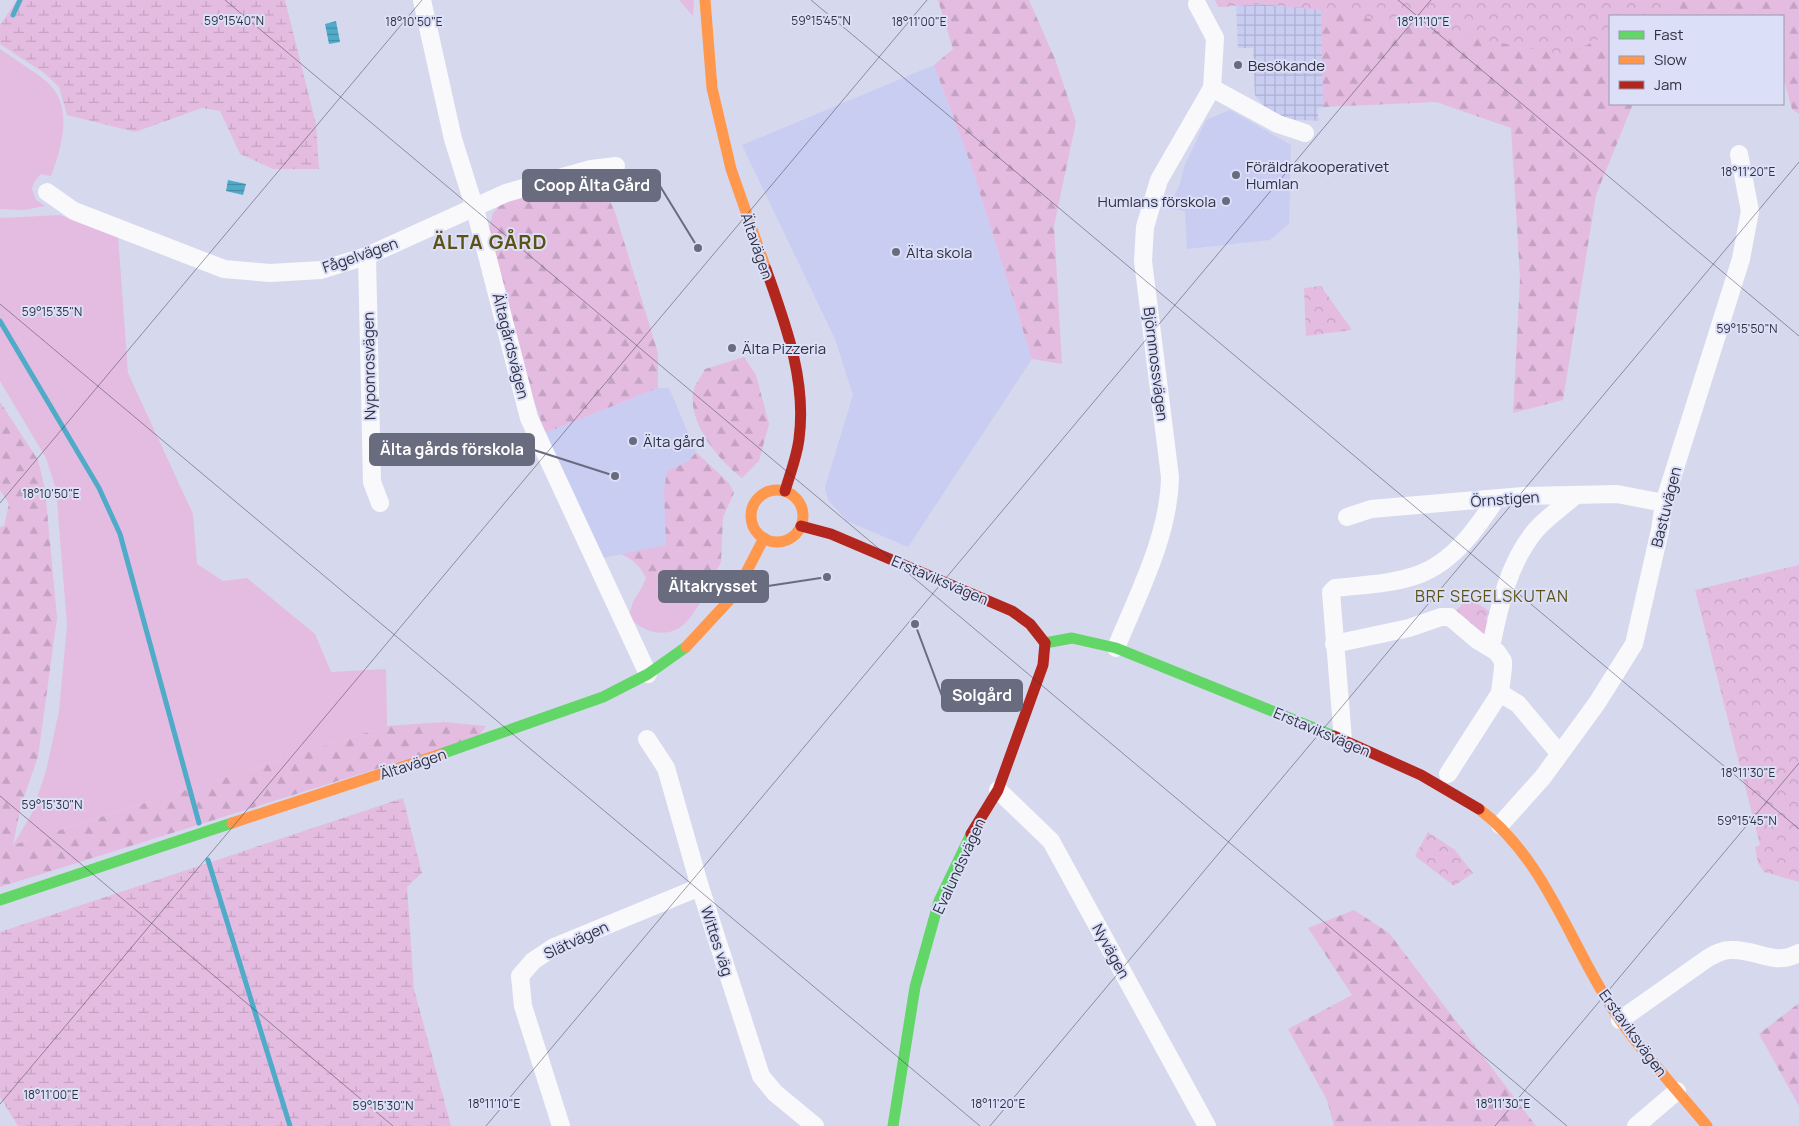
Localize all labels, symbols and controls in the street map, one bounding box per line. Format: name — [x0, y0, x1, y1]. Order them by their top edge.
text: 59°15'40"N — [204, 12, 264, 29]
text: 59°15'45"N — [791, 12, 851, 29]
text: 18°10'50"E — [385, 13, 443, 30]
text: 18°11'00"E — [891, 13, 947, 30]
text: 18°11'10"E — [1397, 13, 1449, 30]
legend — [1609, 15, 1784, 105]
text: Fast — [1654, 24, 1683, 45]
text: Slow — [1654, 49, 1687, 70]
place label: Besökande — [1248, 55, 1325, 76]
marker: Besökande — [1232, 59, 1244, 71]
text: Jam — [1654, 74, 1682, 95]
place label: Föräldrakooperativet Humlan — [1246, 156, 1389, 194]
text: 18°11'20"E — [1721, 163, 1775, 180]
marker: Föräldrakooperativet Humlan — [1230, 169, 1242, 181]
callout: Coop Älta Gård — [523, 170, 660, 201]
text: Coop Älta Gård — [534, 174, 650, 196]
place label: Humlans förskola — [1098, 191, 1216, 212]
marker: Humlans förskola — [1220, 195, 1232, 207]
street label: Ältavägen — [736, 210, 778, 282]
district label: ÄLTA GÅRD — [432, 228, 548, 255]
street label: Fågelvägen — [319, 232, 401, 278]
place label: Älta skola — [906, 242, 972, 263]
marker: Älta skola — [890, 246, 902, 258]
street label: Ältagårdsvägen — [488, 291, 534, 401]
text: 59°15'35"N — [22, 303, 82, 320]
street label: Björnmossvägen — [1139, 306, 1173, 422]
street label: Nyponrosvägen — [358, 312, 380, 420]
text: 59°15'50"N — [1716, 320, 1778, 337]
place label: Älta Pizzeria — [742, 338, 826, 359]
marker: Älta Pizzeria — [726, 342, 738, 354]
place label: Älta gård — [643, 431, 705, 452]
callout: Älta gårds förskola — [370, 434, 534, 465]
marker: Älta gård — [627, 435, 639, 447]
text: Älta gårds förskola — [380, 438, 524, 460]
street label: Bastuvägen — [1646, 465, 1686, 549]
text: 18°10'50"E — [22, 485, 80, 502]
street label: Örnstigen — [1470, 486, 1540, 512]
street label: Erstaviksvägen — [888, 550, 992, 610]
callout: Ältakrysset — [659, 571, 768, 602]
text: Ältakrysset — [669, 575, 758, 597]
district label: BRF SEGELSKUTAN — [1415, 585, 1569, 607]
callout: Solgård — [942, 680, 1022, 711]
text: Solgård — [952, 684, 1012, 706]
street label: Erstaviksvägen — [1270, 702, 1374, 762]
street label: Ältavägen — [377, 743, 449, 785]
text: 18°11'30"E — [1721, 764, 1775, 781]
text: 59°15'30"N — [22, 796, 82, 813]
text: 59°15'45"N — [1717, 812, 1777, 829]
street label: Evalundsvägen — [928, 815, 990, 917]
street label: Wittes väg — [696, 903, 738, 979]
street label: Slätvägen — [540, 916, 612, 964]
street label: Nyvägen — [1087, 920, 1135, 982]
street label: Erstaviksvägen — [1594, 985, 1672, 1081]
text: 18°11'00"E — [23, 1086, 79, 1103]
text: 18°11'10"E — [468, 1095, 520, 1112]
text: 18°11'20"E — [971, 1095, 1025, 1112]
text: 18°11'30"E — [1476, 1095, 1530, 1112]
text: 59°15'30"N — [353, 1097, 413, 1114]

